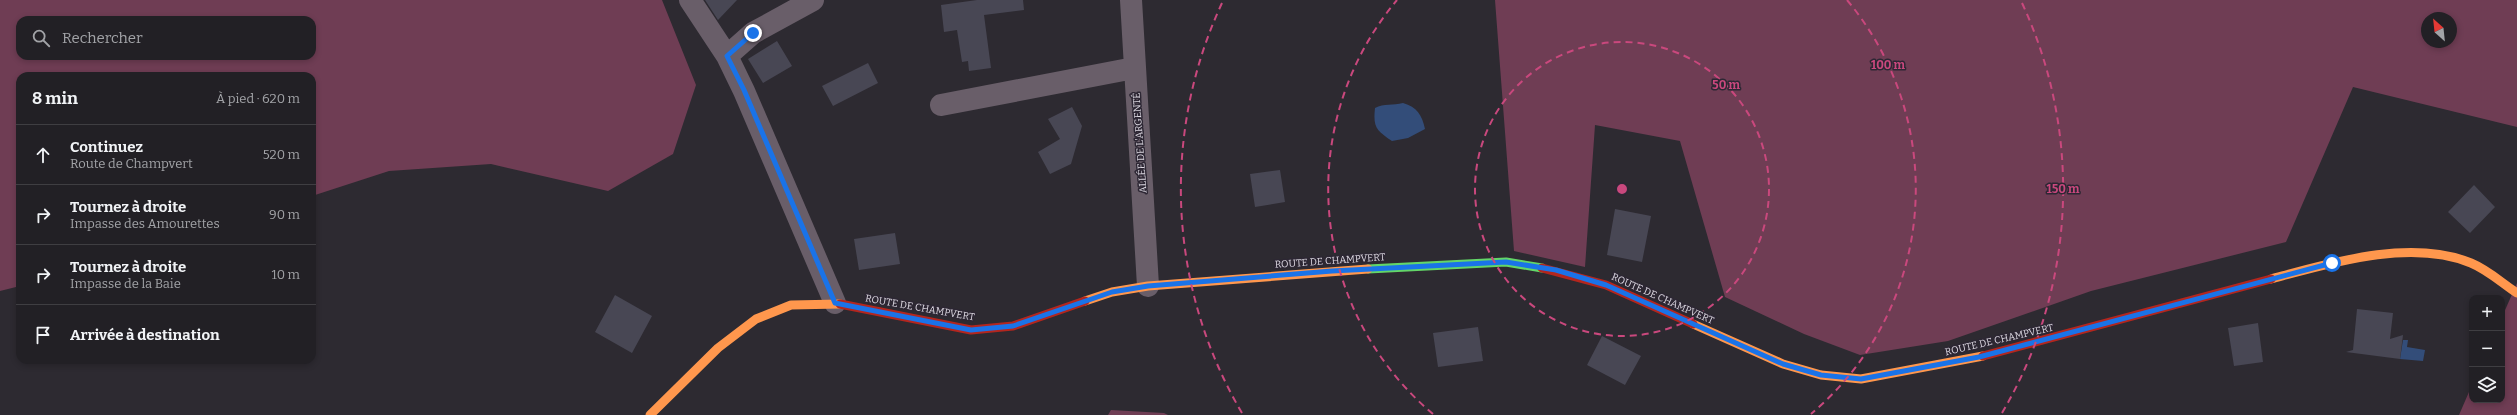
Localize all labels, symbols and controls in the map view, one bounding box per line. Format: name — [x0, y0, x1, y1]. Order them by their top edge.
north arrow — [2421, 12, 2457, 48]
search box — [16, 16, 316, 60]
route end — [744, 24, 762, 42]
icon: search — [30, 27, 52, 49]
text: Rechercher — [62, 29, 143, 47]
text: 100 m — [1871, 58, 1906, 72]
text: 50 m — [1712, 78, 1740, 92]
text: 8 min — [32, 88, 78, 109]
text: À pied · 620 m — [216, 91, 300, 106]
street label: ALLÉE DE L'ARGENTÉ — [1128, 92, 1150, 194]
text: Continuez — [70, 138, 143, 156]
icon: ahead — [32, 144, 54, 166]
text: 520 m — [263, 147, 300, 162]
text: Route de Champvert — [70, 156, 193, 171]
centre of rings — [1615, 182, 1629, 196]
text: 150 m — [2047, 182, 2080, 196]
text: Tournez à droite — [70, 198, 186, 216]
icon: right — [32, 204, 54, 226]
text: 90 m — [269, 207, 300, 222]
text: Impasse des Amourettes — [70, 216, 220, 231]
street label: ROUTE DE CHAMPVERT — [1274, 251, 1386, 271]
route start — [2323, 254, 2341, 272]
text: Tournez à droite — [70, 258, 186, 276]
icon: right — [32, 264, 54, 286]
text: 10 m — [271, 267, 300, 282]
street label: ROUTE DE CHAMPVERT — [1609, 271, 1716, 327]
text: Impasse de la Baie — [70, 276, 181, 291]
street label: ROUTE DE CHAMPVERT — [864, 292, 976, 324]
map controls — [2469, 295, 2505, 403]
button: + — [2469, 295, 2505, 331]
street label: ROUTE DE CHAMPVERT — [1944, 322, 2055, 358]
icon: arrive — [32, 324, 54, 346]
text: Arrivée à destination — [70, 326, 220, 344]
button: − — [2469, 331, 2505, 367]
button: layers — [2469, 367, 2505, 403]

